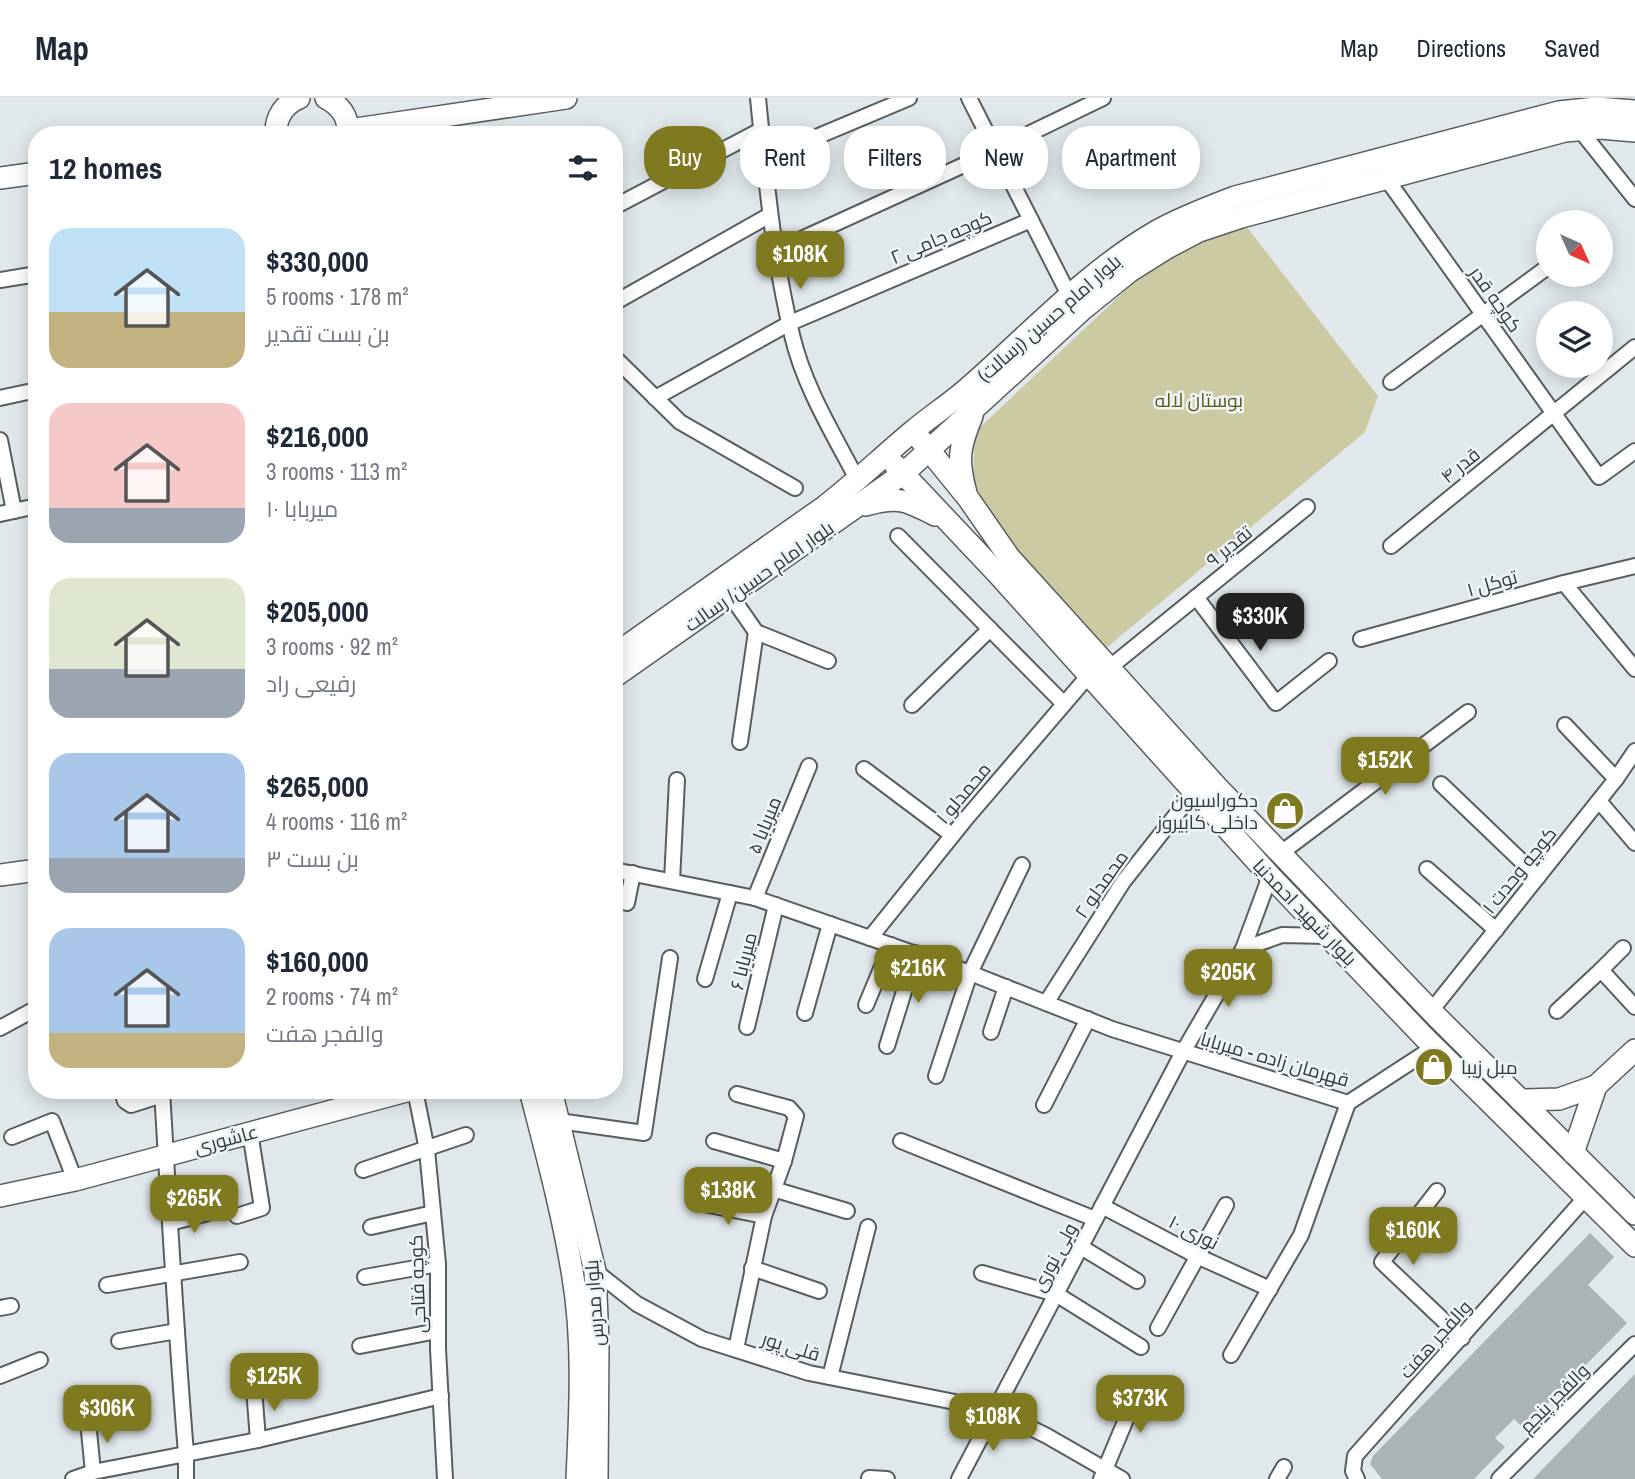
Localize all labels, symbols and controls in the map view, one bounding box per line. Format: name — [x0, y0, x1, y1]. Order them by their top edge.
text: Map — [35, 26, 89, 70]
text: Map — [1340, 32, 1378, 64]
text: Directions — [1416, 32, 1506, 64]
text: Saved — [1544, 32, 1600, 64]
chip: Buy — [644, 126, 726, 189]
chip: Rent — [740, 126, 830, 189]
chip: Filters — [844, 126, 946, 189]
chip: New — [960, 126, 1048, 189]
chip: Apartment — [1062, 126, 1200, 189]
text: 12 homes — [49, 148, 163, 188]
icon: filters — [564, 149, 602, 187]
street label: کوچه جامی ۲ — [886, 204, 996, 270]
north arrow — [1536, 210, 1614, 287]
map controls — [1536, 210, 1613, 378]
pin: $108K — [751, 232, 849, 291]
text: $108K — [772, 238, 828, 269]
text: $330,000 — [266, 241, 369, 281]
street label: بلوار امام حسین (رسالت) — [971, 248, 1127, 389]
icon: home — [105, 256, 189, 340]
street label: کوچه قدر — [1463, 260, 1528, 337]
text: 5 rooms · 178 m² — [266, 281, 409, 312]
button: layers — [1536, 301, 1613, 378]
text: بن بست تقدیر — [266, 318, 390, 349]
park label: بوستان لاله — [1155, 387, 1243, 413]
text: $216,000 — [266, 416, 369, 456]
icon: home — [105, 431, 189, 515]
street label: قدر ۴ — [1435, 441, 1485, 489]
text: 3 rooms · 113 m² — [266, 456, 407, 487]
text: میربابا ۱۰ — [266, 493, 338, 524]
street label: بلوار امام حسین/ رسالت — [679, 515, 840, 638]
street label: ۹ تقدیر — [1200, 519, 1258, 573]
street label: توکل ۱ — [1464, 563, 1520, 603]
text: $205,000 — [266, 591, 369, 631]
pin: $330K — [1211, 594, 1309, 653]
text: $330K — [1232, 600, 1288, 631]
icon: home — [105, 606, 189, 690]
text: 3 rooms · 92 m² — [266, 631, 398, 662]
text: رفیعی راد — [266, 668, 356, 699]
pin: $152K — [1336, 738, 1434, 797]
text: $152K — [1357, 744, 1413, 775]
street label: محمدلو ۱ — [930, 757, 996, 829]
text: $265,000 — [266, 766, 369, 806]
icon: home — [105, 781, 189, 865]
place label: دکوراسیون داخلی کابیروز — [1156, 787, 1258, 835]
shop icon: دکوراسیون داخلی کابیروز — [1264, 790, 1306, 832]
street label: میربابا ۵ — [741, 793, 787, 857]
text: 4 rooms · 116 m² — [266, 806, 407, 837]
street label: کوچه وحدت ۱ — [1476, 821, 1562, 919]
text: ۳ بن بست — [266, 843, 359, 874]
street label: محمدلو ۲ — [1068, 845, 1134, 923]
street label: بلوار شهید احمدنیا — [1247, 853, 1363, 971]
street label: میربابا ۶ — [723, 930, 763, 992]
text: $160,000 — [266, 941, 369, 981]
pin: $216K — [869, 946, 967, 1005]
pin: $205K — [1179, 950, 1277, 1009]
text: $216K — [890, 952, 946, 983]
icon: home — [105, 956, 189, 1040]
text: $205K — [1200, 956, 1256, 987]
text: 2 rooms · 74 m² — [266, 981, 398, 1012]
text: والفجر هفت — [266, 1018, 384, 1049]
street label: قهرمان زاده - میربابا — [1198, 1025, 1352, 1093]
shop icon: مبل زیبا — [1413, 1046, 1455, 1088]
place label: مبل زیبا — [1461, 1054, 1518, 1080]
street label: عاشوری — [191, 1118, 261, 1160]
pin: $138K — [679, 1168, 777, 1227]
text: $138K — [700, 1174, 756, 1205]
pin: $265K — [145, 1176, 243, 1235]
text: $265K — [166, 1182, 222, 1213]
street label: نوری ۱۰ — [1164, 1208, 1224, 1256]
pin: $160K — [1364, 1208, 1462, 1267]
text: $160K — [1385, 1214, 1441, 1245]
street label: ولی نوری — [1025, 1218, 1083, 1296]
street label: کوچه فتاحی — [402, 1234, 432, 1334]
street label: بلوار مدرس — [578, 1259, 610, 1347]
street label: والفجر هفت — [1393, 1294, 1477, 1384]
street label: قلی پور — [758, 1325, 823, 1367]
pin: $125K — [225, 1354, 323, 1413]
street label: والفجر پنجم — [1513, 1357, 1595, 1439]
text: $125K — [246, 1360, 302, 1391]
pin: $373K — [1091, 1376, 1189, 1435]
text: $373K — [1112, 1382, 1168, 1413]
pin: $306K — [58, 1386, 156, 1445]
text: $306K — [79, 1392, 135, 1423]
pin: $108K — [944, 1394, 1042, 1453]
text: $108K — [965, 1400, 1021, 1431]

